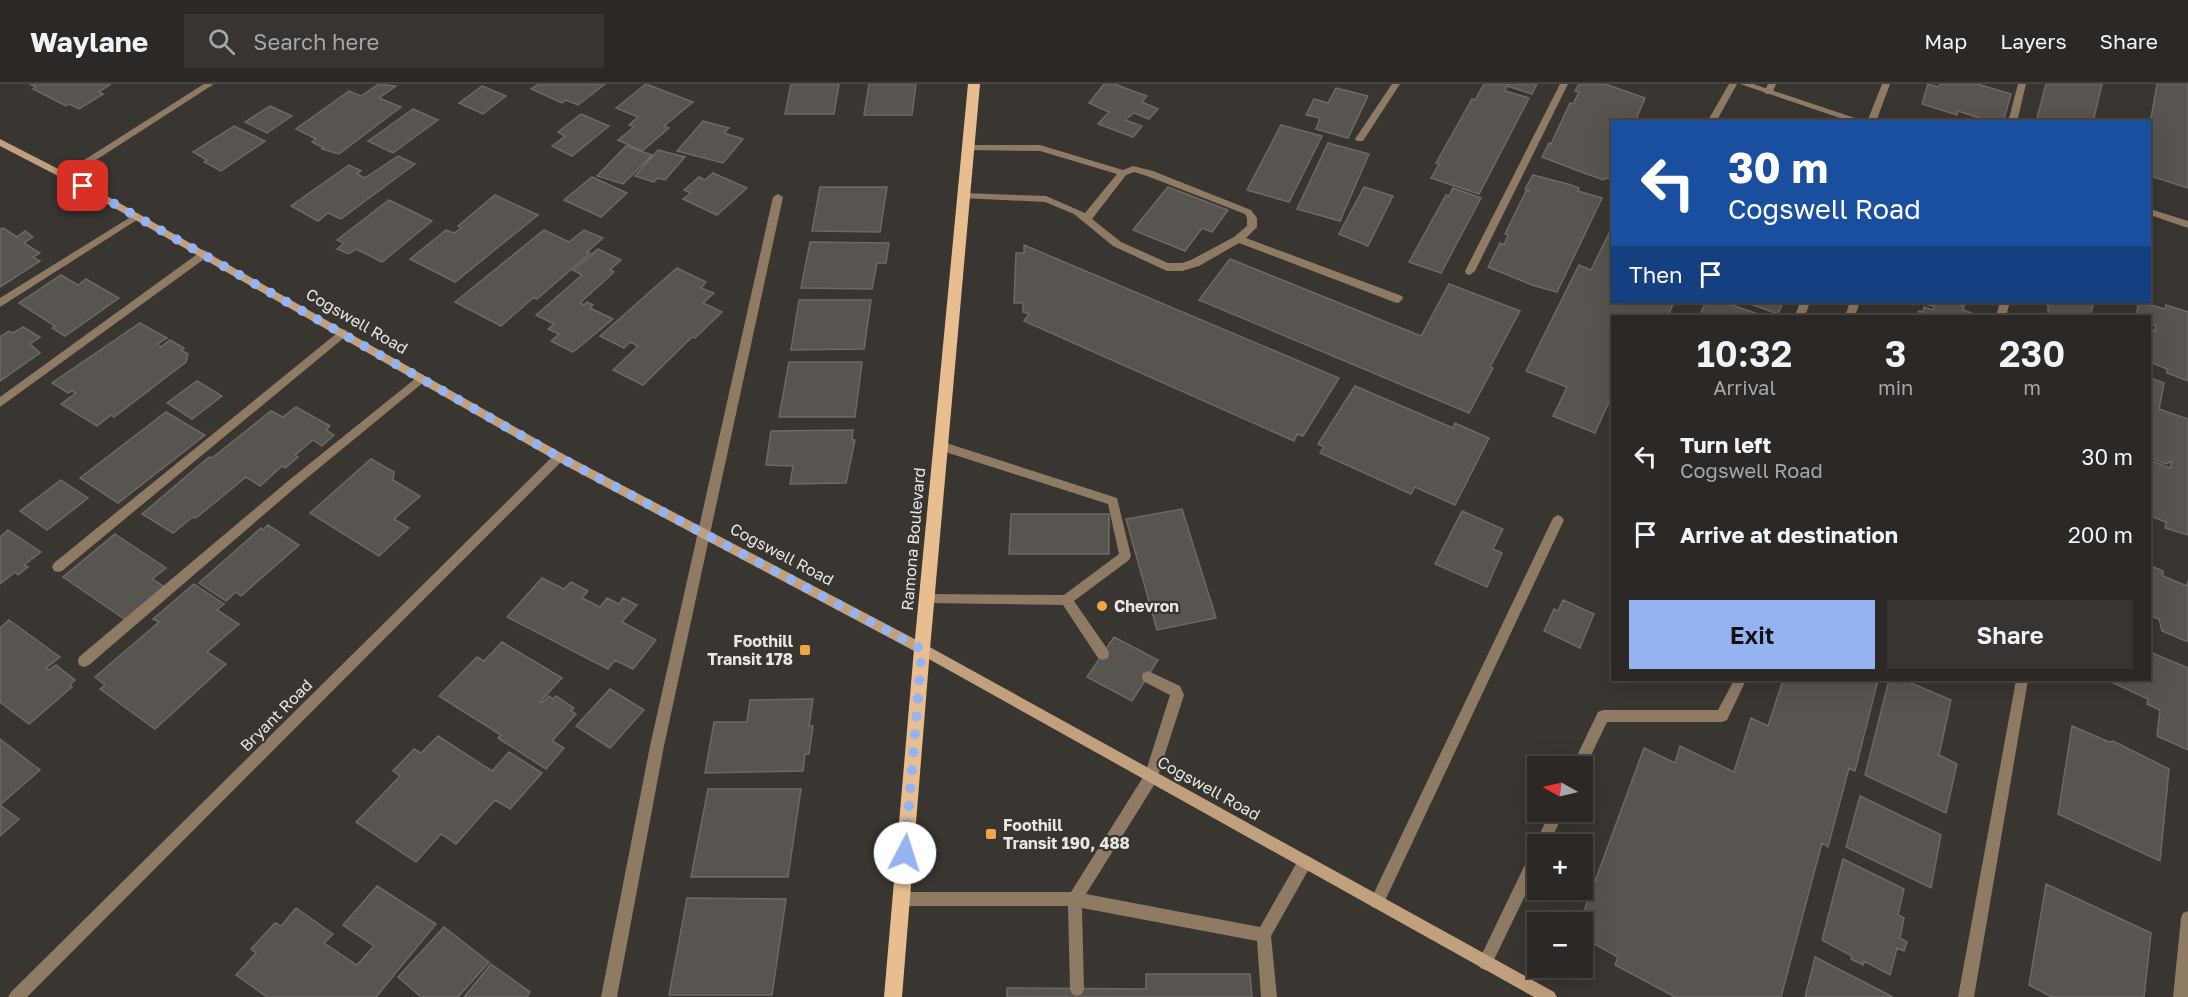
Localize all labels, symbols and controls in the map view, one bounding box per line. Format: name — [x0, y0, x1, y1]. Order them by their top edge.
search box — [184, 14, 604, 68]
text: Waylane — [30, 25, 148, 58]
icon: search — [205, 25, 238, 58]
text: Search here — [253, 28, 379, 55]
text: Map — [1924, 28, 1967, 54]
text: Layers — [2000, 28, 2067, 54]
text: Share — [2100, 28, 2158, 54]
text: 30 m — [1728, 142, 1828, 192]
icon: left — [1629, 144, 1707, 222]
pin — [57, 160, 108, 211]
icon: arrive — [66, 169, 99, 202]
text: Cogswell Road — [1728, 193, 1921, 225]
icon: arrive — [1694, 258, 1727, 291]
text: Then — [1629, 261, 1682, 288]
street label: Cogswell Road — [302, 284, 412, 358]
text: 10:32 — [1697, 332, 1792, 375]
text: 3 — [1885, 332, 1907, 375]
text: 230 — [1999, 332, 2065, 375]
text: Arrival — [1713, 375, 1776, 399]
text: min — [1878, 375, 1913, 399]
text: m — [2023, 375, 2041, 399]
text: Turn left — [1680, 431, 1771, 458]
icon: left — [1629, 440, 1662, 473]
text: 30 m — [2082, 443, 2133, 470]
text: Cogswell Road — [1680, 458, 1823, 482]
street label: Ramona Boulevard — [897, 467, 929, 611]
street label: Cogswell Road — [727, 518, 837, 590]
icon: arrive — [1629, 518, 1662, 551]
text: Arrive at destination — [1680, 521, 1898, 548]
text: 200 m — [2068, 521, 2133, 548]
place label: Chevron — [1114, 596, 1179, 616]
marker: Chevron — [1095, 599, 1109, 613]
button: Exit — [1629, 600, 1875, 669]
button: Share — [1887, 600, 2133, 669]
place label: Foothill Transit 178 — [707, 631, 794, 669]
marker: Foothill Transit 178 — [798, 643, 812, 657]
street label: Bryant Road — [236, 675, 316, 755]
street label: Cogswell Road — [1154, 752, 1264, 824]
north arrow — [1527, 756, 1593, 822]
map controls — [1527, 756, 1593, 978]
place label: Foothill Transit 190, 488 — [1003, 815, 1130, 853]
position arrow — [873, 821, 937, 885]
marker: Foothill Transit 190, 488 — [984, 827, 998, 841]
button: + — [1527, 834, 1593, 900]
button: − — [1527, 912, 1593, 978]

